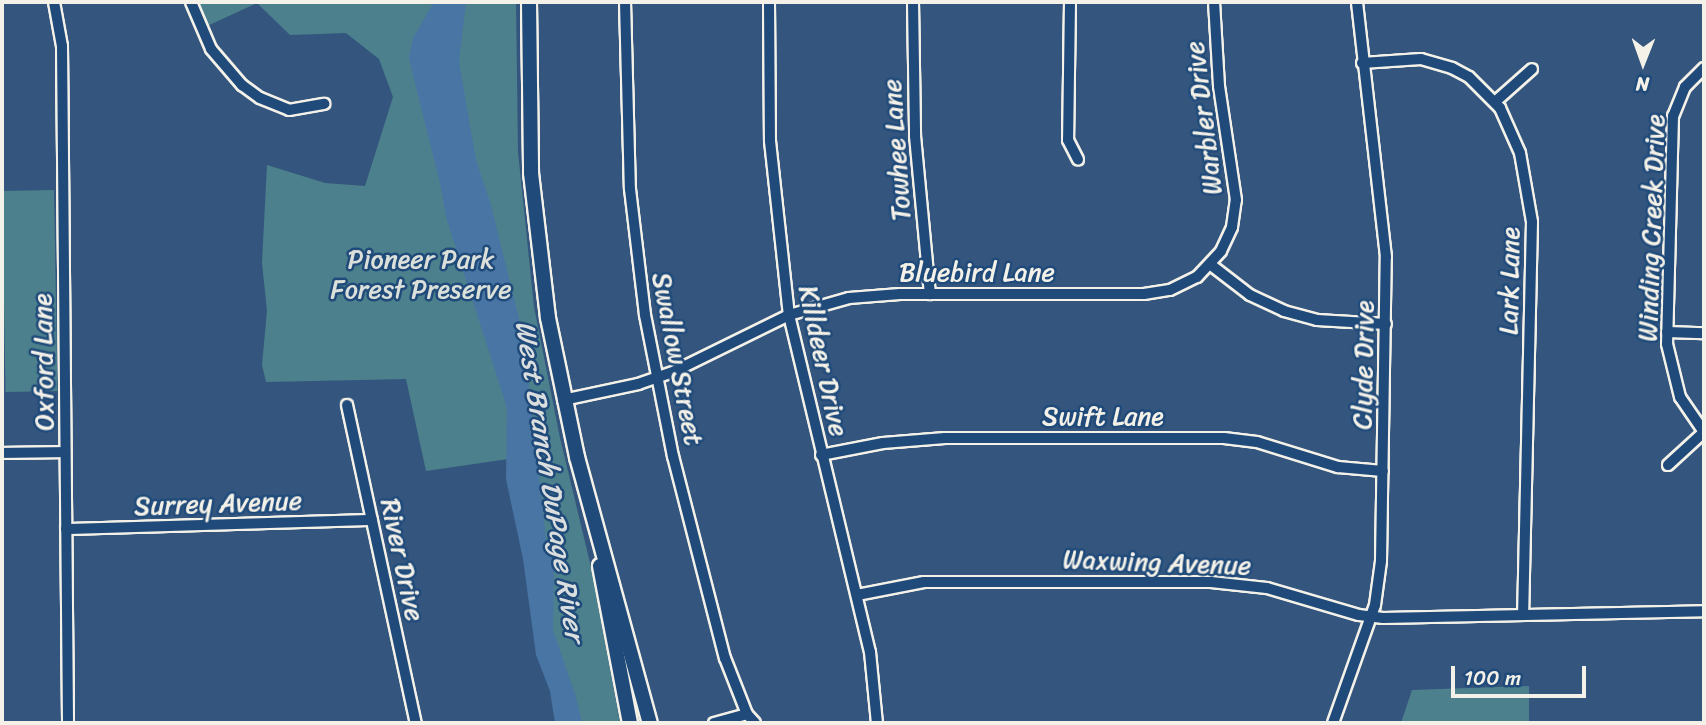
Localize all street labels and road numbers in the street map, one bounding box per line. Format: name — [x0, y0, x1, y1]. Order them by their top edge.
street label: Warbler Drive — [1179, 39, 1229, 197]
street label: Towhee Lane — [876, 78, 918, 222]
street label: Winding Creek Drive — [1632, 113, 1672, 343]
street label: Lark Lane — [1493, 226, 1527, 336]
street label: Bluebird Lane — [899, 257, 1055, 289]
street label: Swallow Street — [645, 270, 709, 448]
street label: Killdeer Drive — [792, 283, 854, 439]
street label: Oxford Lane — [27, 293, 61, 431]
street label: Clyde Drive — [1347, 300, 1381, 430]
street label: Swift Lane — [1042, 401, 1164, 433]
street label: Surrey Avenue — [134, 485, 302, 523]
street label: River Drive — [374, 496, 430, 624]
street label: Waxwing Avenue — [1062, 544, 1252, 582]

